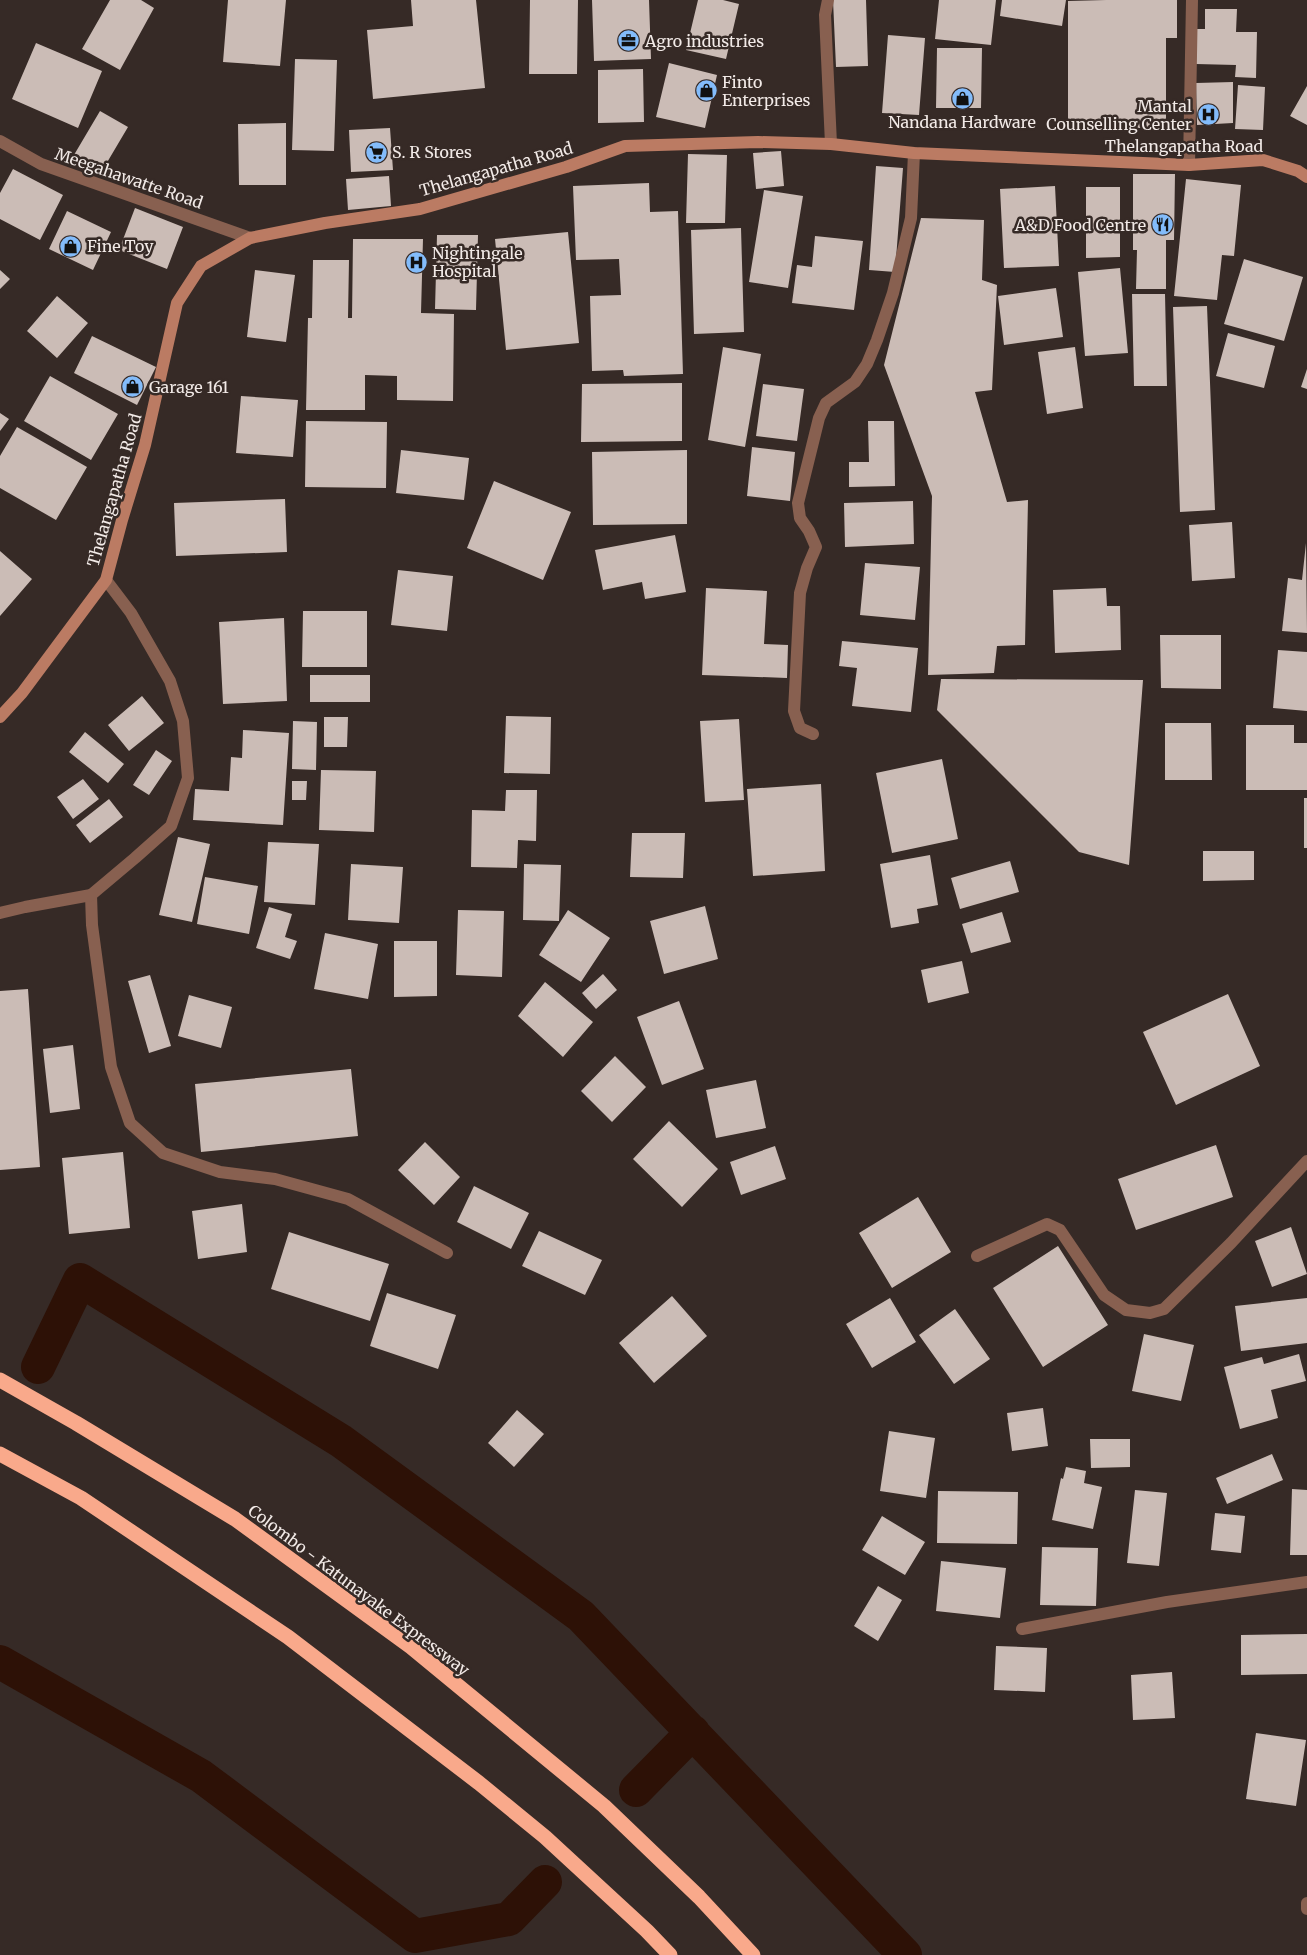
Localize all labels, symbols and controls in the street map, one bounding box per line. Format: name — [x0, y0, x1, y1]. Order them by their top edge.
office icon: Agro industries — [617, 29, 641, 53]
place label: Agro industries — [644, 31, 764, 51]
place label: Finto Enterprises — [722, 72, 811, 110]
shop icon: Finto Enterprises — [694, 79, 718, 103]
shop icon: Nandana Hardware — [950, 86, 974, 110]
place label: Mantal Counselling Center — [1046, 96, 1192, 134]
hospital icon: Mantal Counselling Center — [1196, 103, 1220, 127]
place label: Nandana Hardware — [888, 112, 1036, 132]
street label: Thelangapatha Road — [1105, 136, 1264, 156]
street label: Thelangapatha Road — [417, 137, 575, 200]
supermarket icon: S. R Stores — [364, 140, 388, 164]
place label: S. R Stores — [392, 142, 472, 162]
street label: Meegahawatte Road — [52, 143, 206, 213]
restaurant icon: A&D Food Centre — [1150, 213, 1174, 237]
place label: A&D Food Centre — [1014, 215, 1146, 235]
shop icon: Fine Toy — [59, 234, 83, 258]
place label: Fine Toy — [87, 236, 154, 256]
place label: Nightingale Hospital — [432, 243, 523, 281]
hospital icon: Nightingale Hospital — [404, 250, 428, 274]
shop icon: Garage 161 — [121, 375, 145, 399]
place label: Garage 161 — [149, 377, 229, 397]
street label: Thelangapatha Road — [83, 411, 146, 569]
street label: Colombo - Katunayake Expressway — [244, 1500, 474, 1680]

